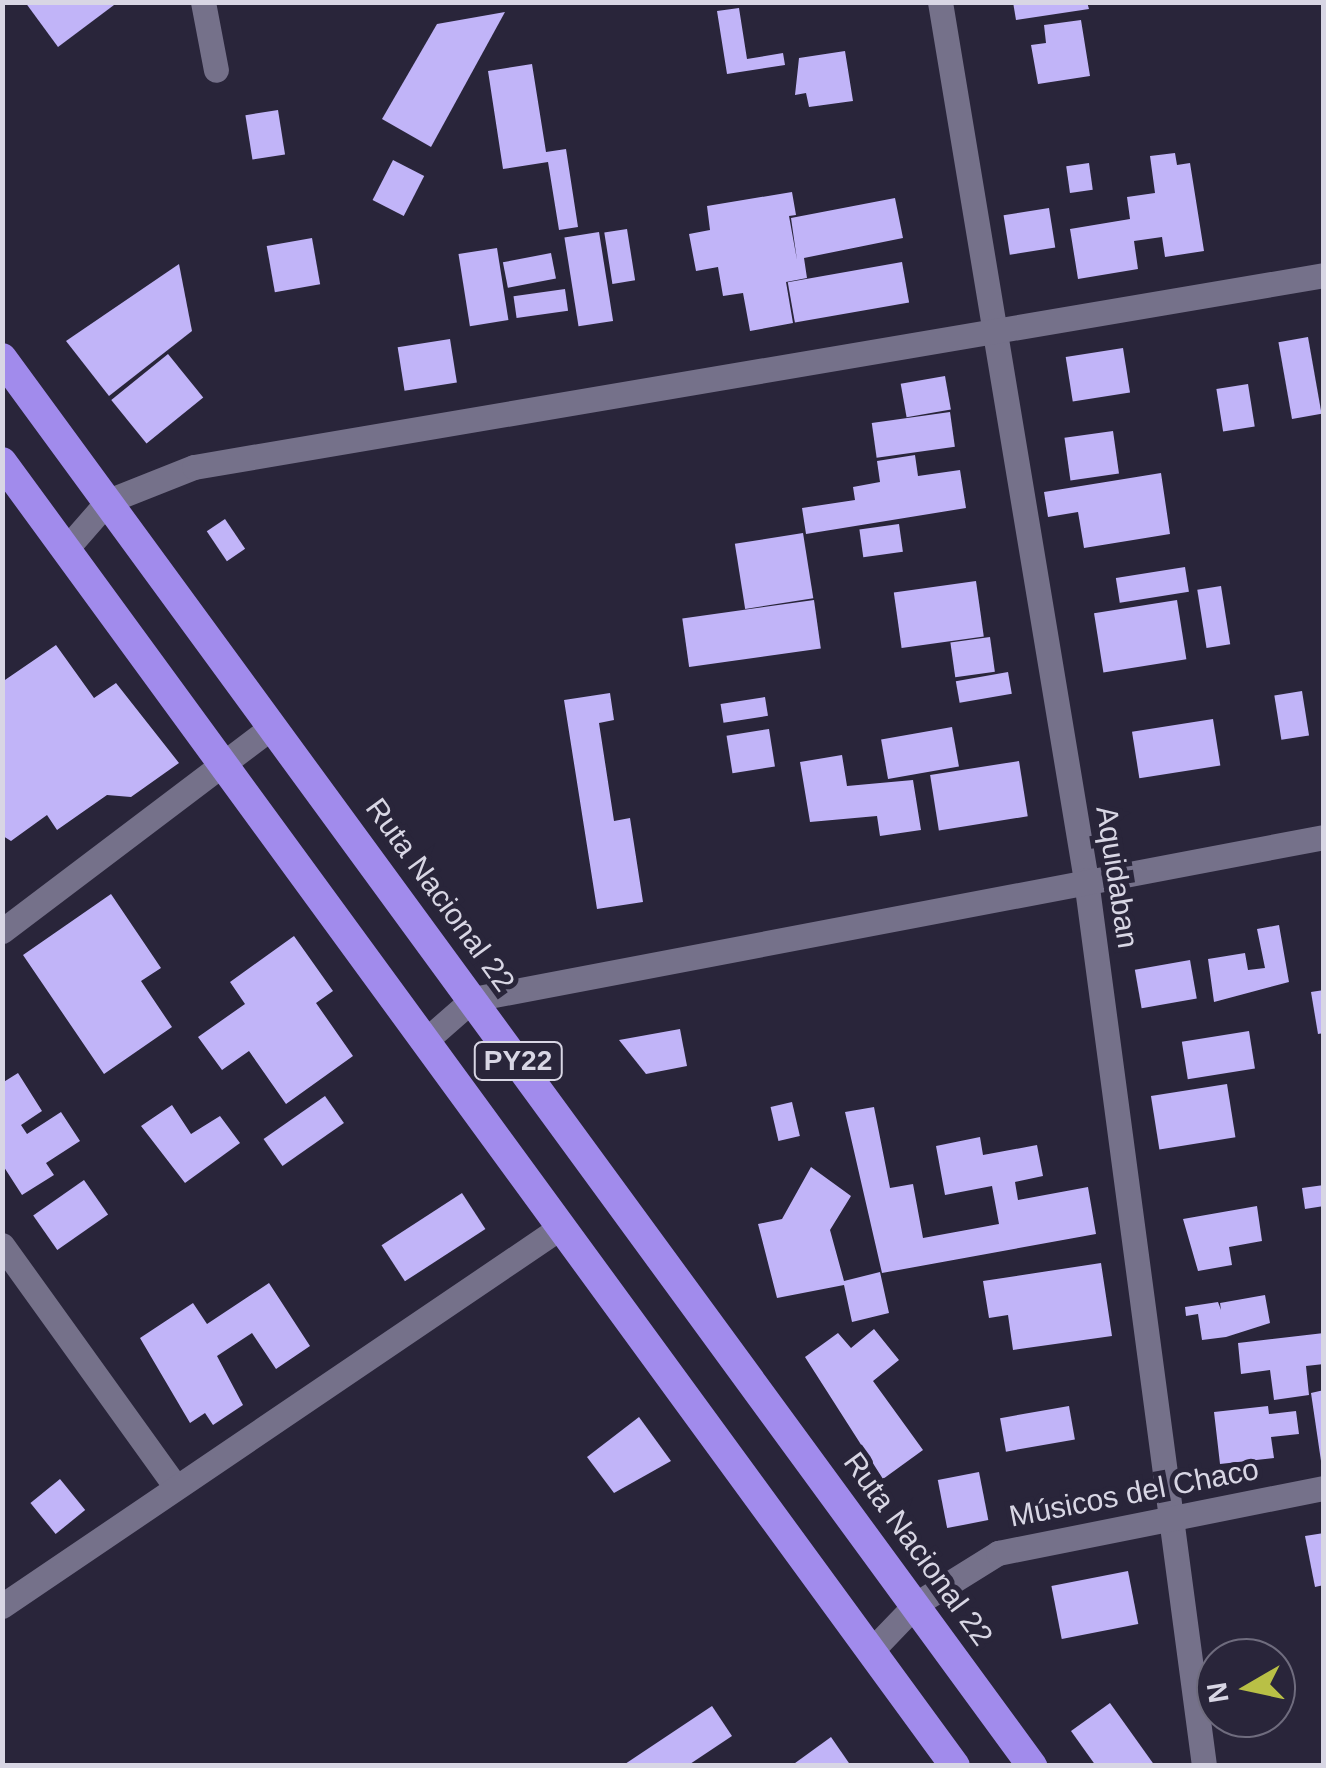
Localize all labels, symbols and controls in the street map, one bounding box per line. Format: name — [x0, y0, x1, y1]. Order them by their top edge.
street label: Ruta Nacional 22 — [358, 791, 522, 999]
street label: Aquidaban — [1088, 803, 1146, 951]
road number: PY22 — [473, 1038, 563, 1084]
street label: Ruta Nacional 22 — [836, 1445, 1000, 1653]
street label: Músicos del Chaco — [1006, 1451, 1262, 1535]
north arrow — [1196, 1638, 1296, 1738]
text: N — [1201, 1680, 1235, 1705]

